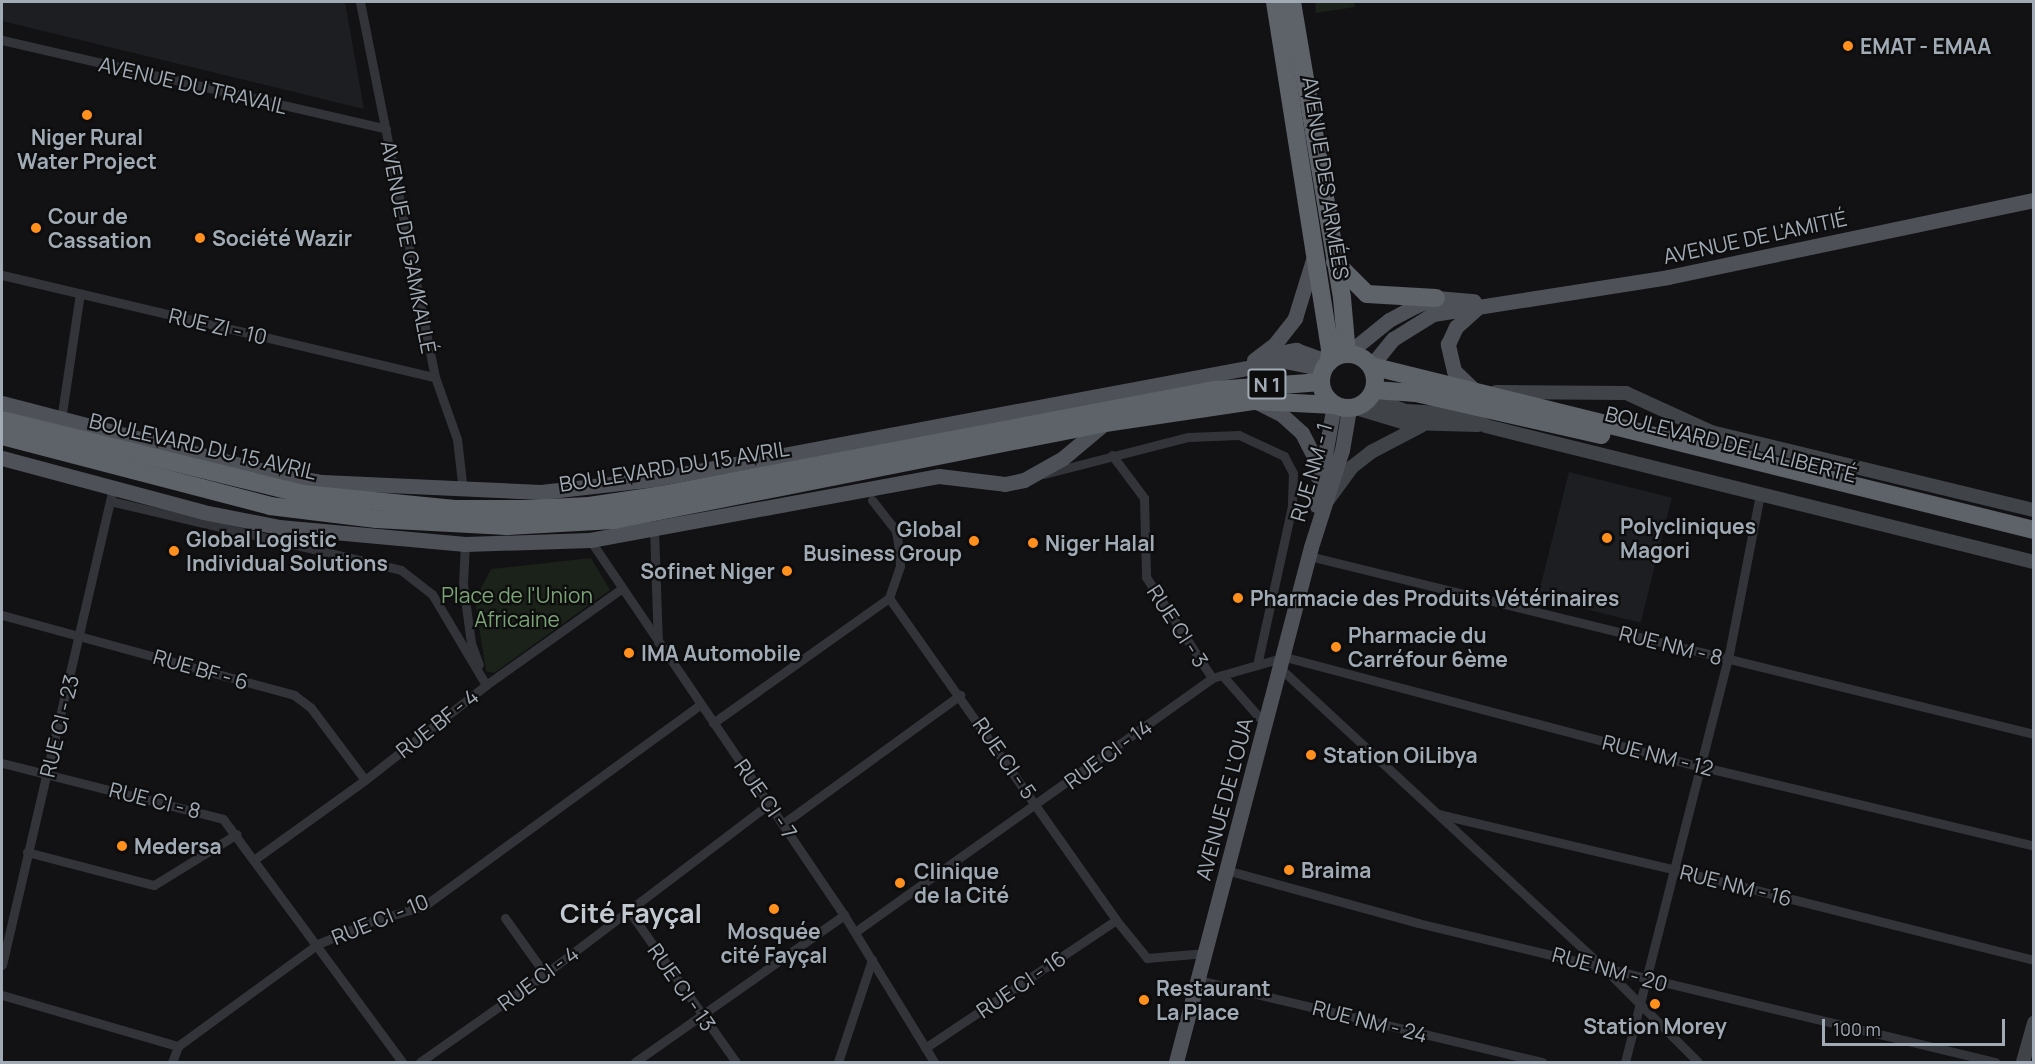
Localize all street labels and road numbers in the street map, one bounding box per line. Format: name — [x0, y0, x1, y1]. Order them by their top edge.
street label: AVENUE DU TRAVAIL — [96, 51, 290, 119]
street label: AVENUE DES ARMÉES — [1298, 75, 1354, 281]
street label: AVENUE DE GAMKALLÉ — [376, 138, 442, 356]
street label: AVENUE DE L'AMITIÉ — [1661, 205, 1849, 269]
street label: RUE ZI - 10 — [166, 302, 270, 350]
road number: N 1 — [1246, 367, 1288, 401]
street label: BOULEVARD DE LA LIBERTÉ — [1603, 401, 1859, 487]
street label: BOULEVARD DU 15 AVRIL — [87, 408, 319, 484]
street label: RUE NM - 1 — [1285, 420, 1337, 524]
street label: BOULEVARD DU 15 AVRIL — [557, 435, 791, 497]
street label: RUE CI - 3 — [1142, 580, 1214, 672]
street label: RUE NM - 8 — [1617, 620, 1725, 670]
street label: RUE BF - 6 — [150, 643, 252, 695]
street label: RUE CI - 23 — [34, 672, 84, 780]
street label: RUE BF - 4 — [391, 683, 483, 763]
street label: RUE CI - 5 — [968, 713, 1042, 803]
street label: RUE CI - 14 — [1059, 714, 1157, 794]
street label: AVENUE DE L'OUA — [1190, 715, 1258, 883]
street label: RUE NM - 12 — [1600, 729, 1716, 781]
street label: RUE CI - 7 — [729, 754, 803, 844]
street label: RUE CI - 8 — [107, 776, 203, 824]
street label: RUE NM - 16 — [1677, 859, 1795, 911]
street label: RUE CI - 10 — [328, 888, 432, 950]
street label: RUE CI - 13 — [643, 938, 721, 1036]
street label: RUE CI - 4 — [493, 940, 583, 1016]
street label: RUE NM - 20 — [1550, 942, 1670, 996]
street label: RUE CI - 16 — [971, 945, 1071, 1023]
street label: RUE NM - 24 — [1310, 995, 1430, 1047]

